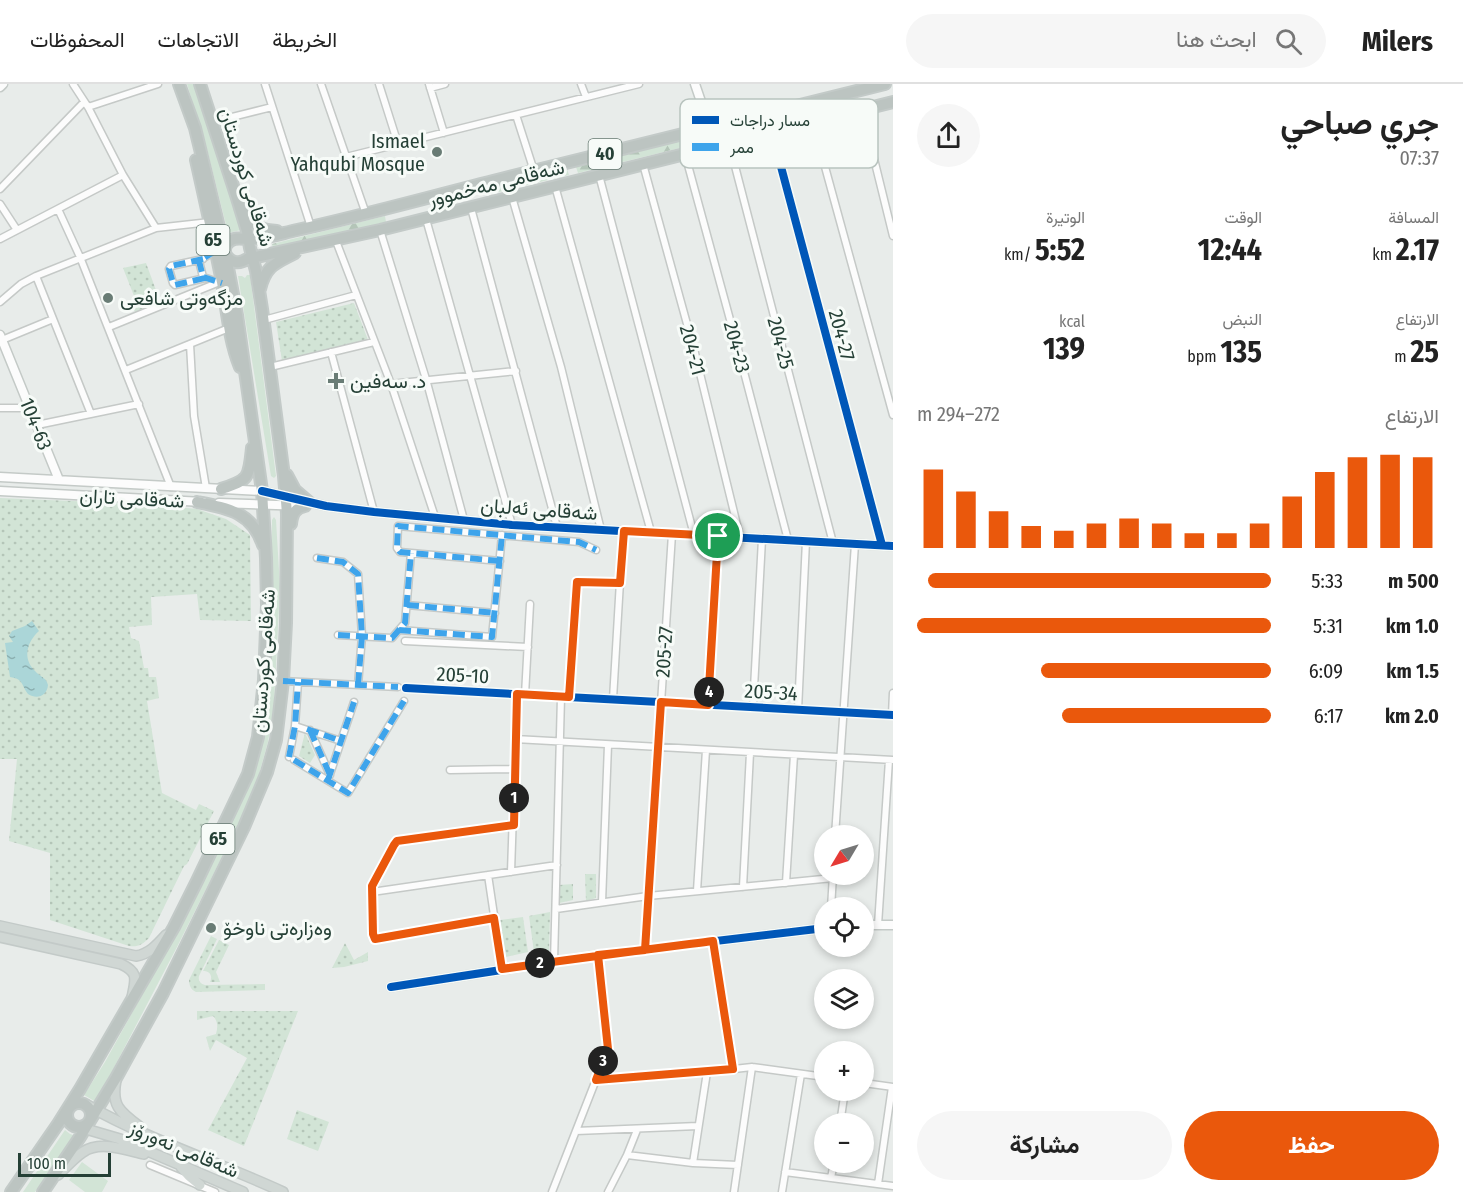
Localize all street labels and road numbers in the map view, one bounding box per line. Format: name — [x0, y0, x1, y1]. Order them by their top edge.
street label: شەقامی کوردستان — [214, 105, 280, 250]
road number: 40 — [588, 139, 622, 169]
street label: شەقامی مەخموور — [424, 154, 567, 213]
road number: 65 — [196, 225, 230, 255]
street label: 204-27 — [824, 307, 860, 363]
street label: 204-25 — [763, 314, 799, 372]
street label: 204-23 — [719, 318, 755, 376]
street label: 204-21 — [675, 322, 711, 378]
street label: 104-63 — [15, 394, 57, 454]
street label: شەقامی تاران — [79, 483, 185, 514]
street label: شەقامی ئەلبان — [480, 493, 598, 525]
street label: شەقامی کوردستان — [246, 588, 281, 734]
street label: 205-27 — [650, 626, 678, 678]
street label: 205-10 — [436, 662, 490, 688]
street label: 205-34 — [744, 679, 799, 705]
road number: 65 — [202, 824, 234, 854]
street label: شەقامی نەورۆز — [124, 1115, 242, 1184]

